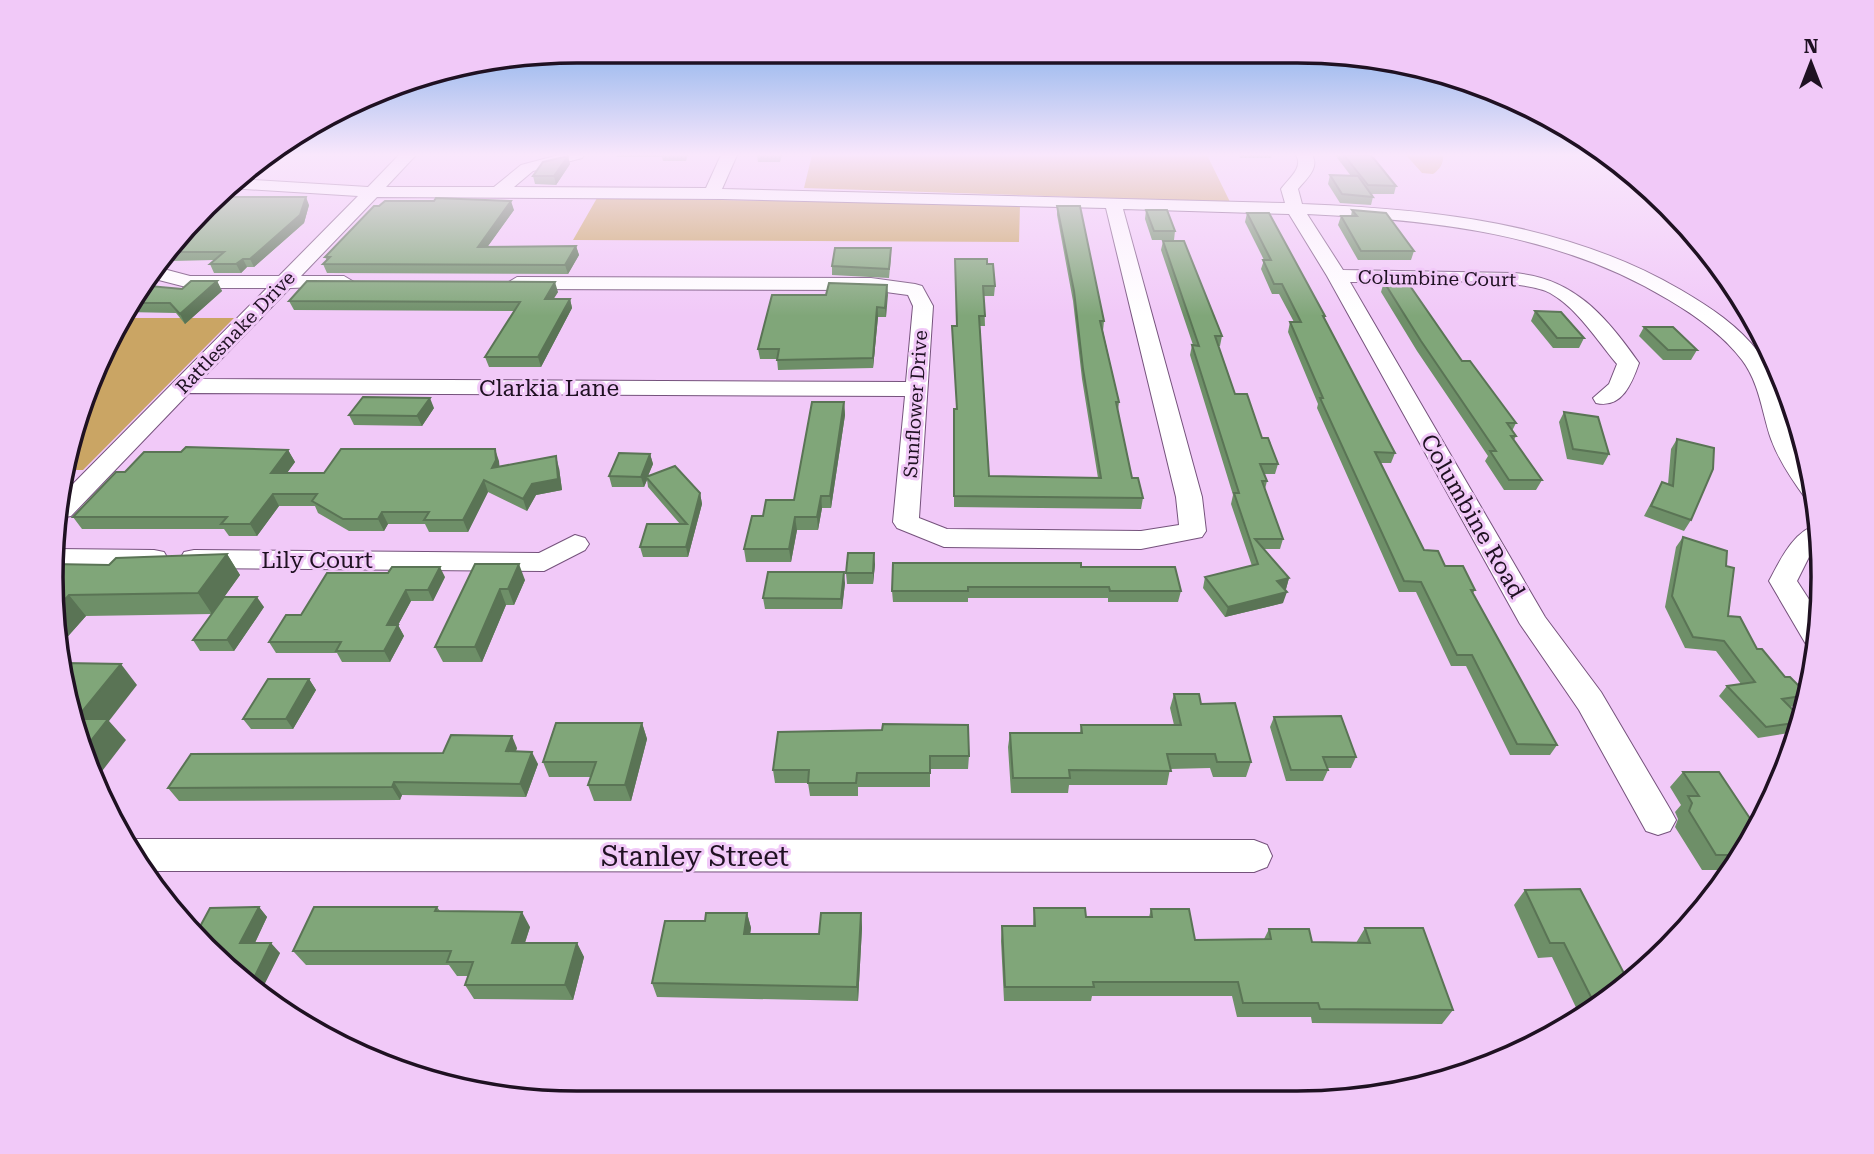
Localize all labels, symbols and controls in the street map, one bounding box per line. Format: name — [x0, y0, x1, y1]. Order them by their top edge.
north arrow — [1776, 28, 1846, 98]
text: N — [1804, 35, 1819, 58]
street label: Rattlesnake Drive — [171, 266, 300, 398]
street label: Columbine Court — [1358, 266, 1516, 291]
street label: Sunflower Drive — [899, 329, 932, 479]
street label: Clarkia Lane — [479, 375, 619, 402]
street label: Columbine Road — [1415, 429, 1531, 603]
street label: Lily Court — [261, 547, 373, 574]
street label: Stanley Street — [601, 840, 789, 873]

